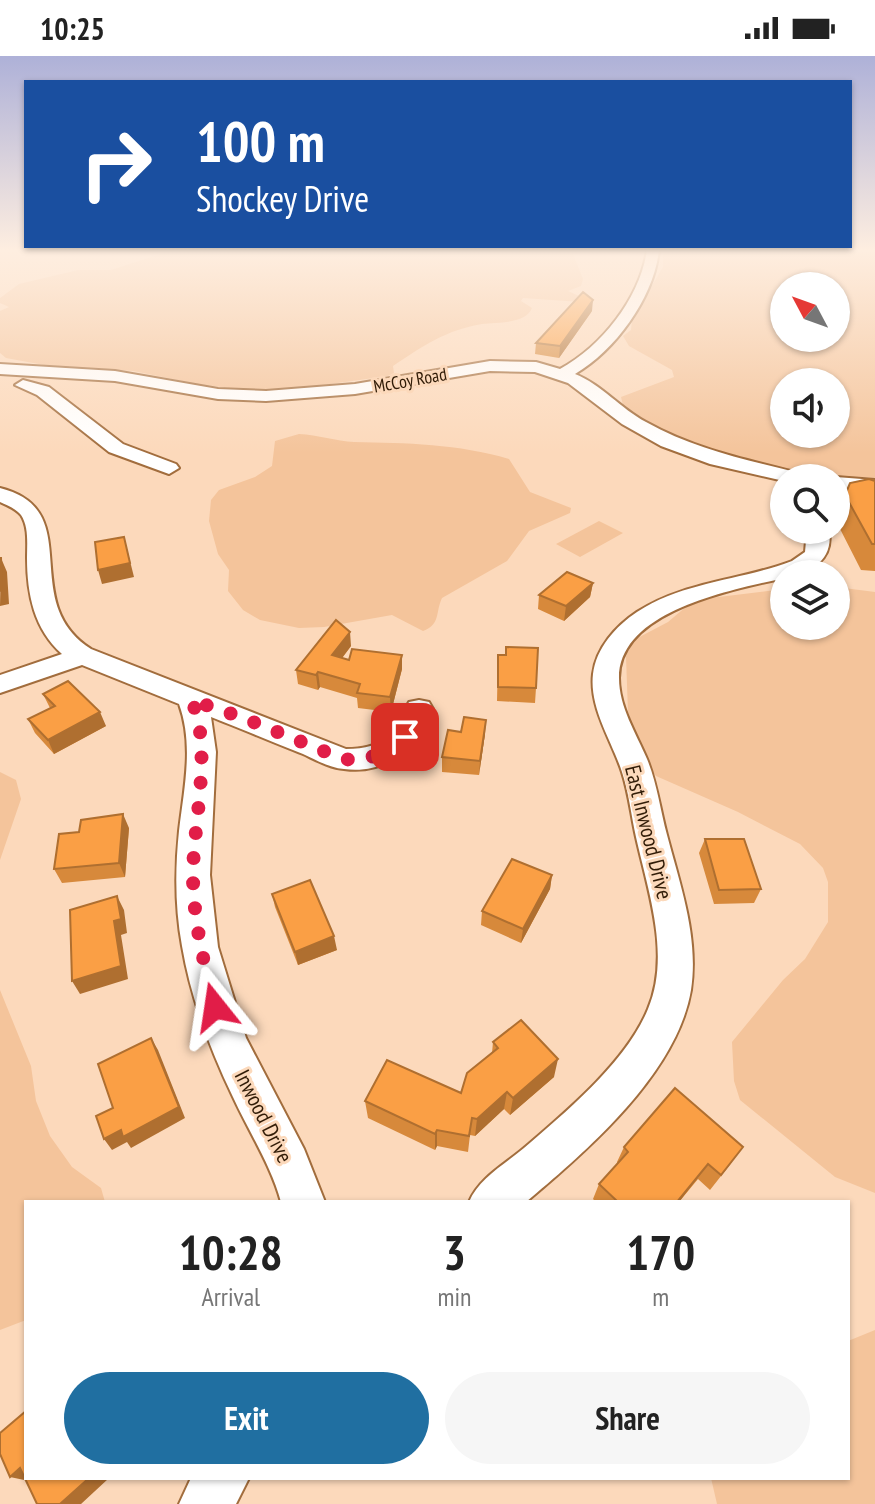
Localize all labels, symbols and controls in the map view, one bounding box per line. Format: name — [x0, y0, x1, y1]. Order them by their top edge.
text: 10:25 — [40, 9, 105, 48]
text: 100 m — [196, 105, 325, 177]
icon: right — [64, 112, 168, 216]
text: Shockey Drive — [196, 175, 369, 222]
north arrow — [770, 272, 850, 352]
map controls — [770, 272, 850, 640]
street label: McCoy Road — [372, 362, 448, 398]
button: sound — [770, 368, 850, 448]
button: search — [770, 464, 850, 544]
button: layers — [770, 560, 850, 640]
pin — [371, 703, 439, 771]
icon: arrive — [383, 715, 427, 759]
street label: East Inwood Drive — [619, 762, 679, 902]
position arrow — [173, 965, 257, 1049]
street label: Inwood Drive — [229, 1065, 299, 1167]
text: 10:28 — [179, 1221, 283, 1283]
text: 3 — [443, 1221, 466, 1283]
text: 170 — [626, 1221, 695, 1283]
text: Arrival — [201, 1280, 260, 1313]
text: min — [437, 1280, 471, 1313]
text: m — [652, 1280, 669, 1313]
button: Exit — [64, 1372, 429, 1464]
button: Share — [445, 1372, 810, 1464]

